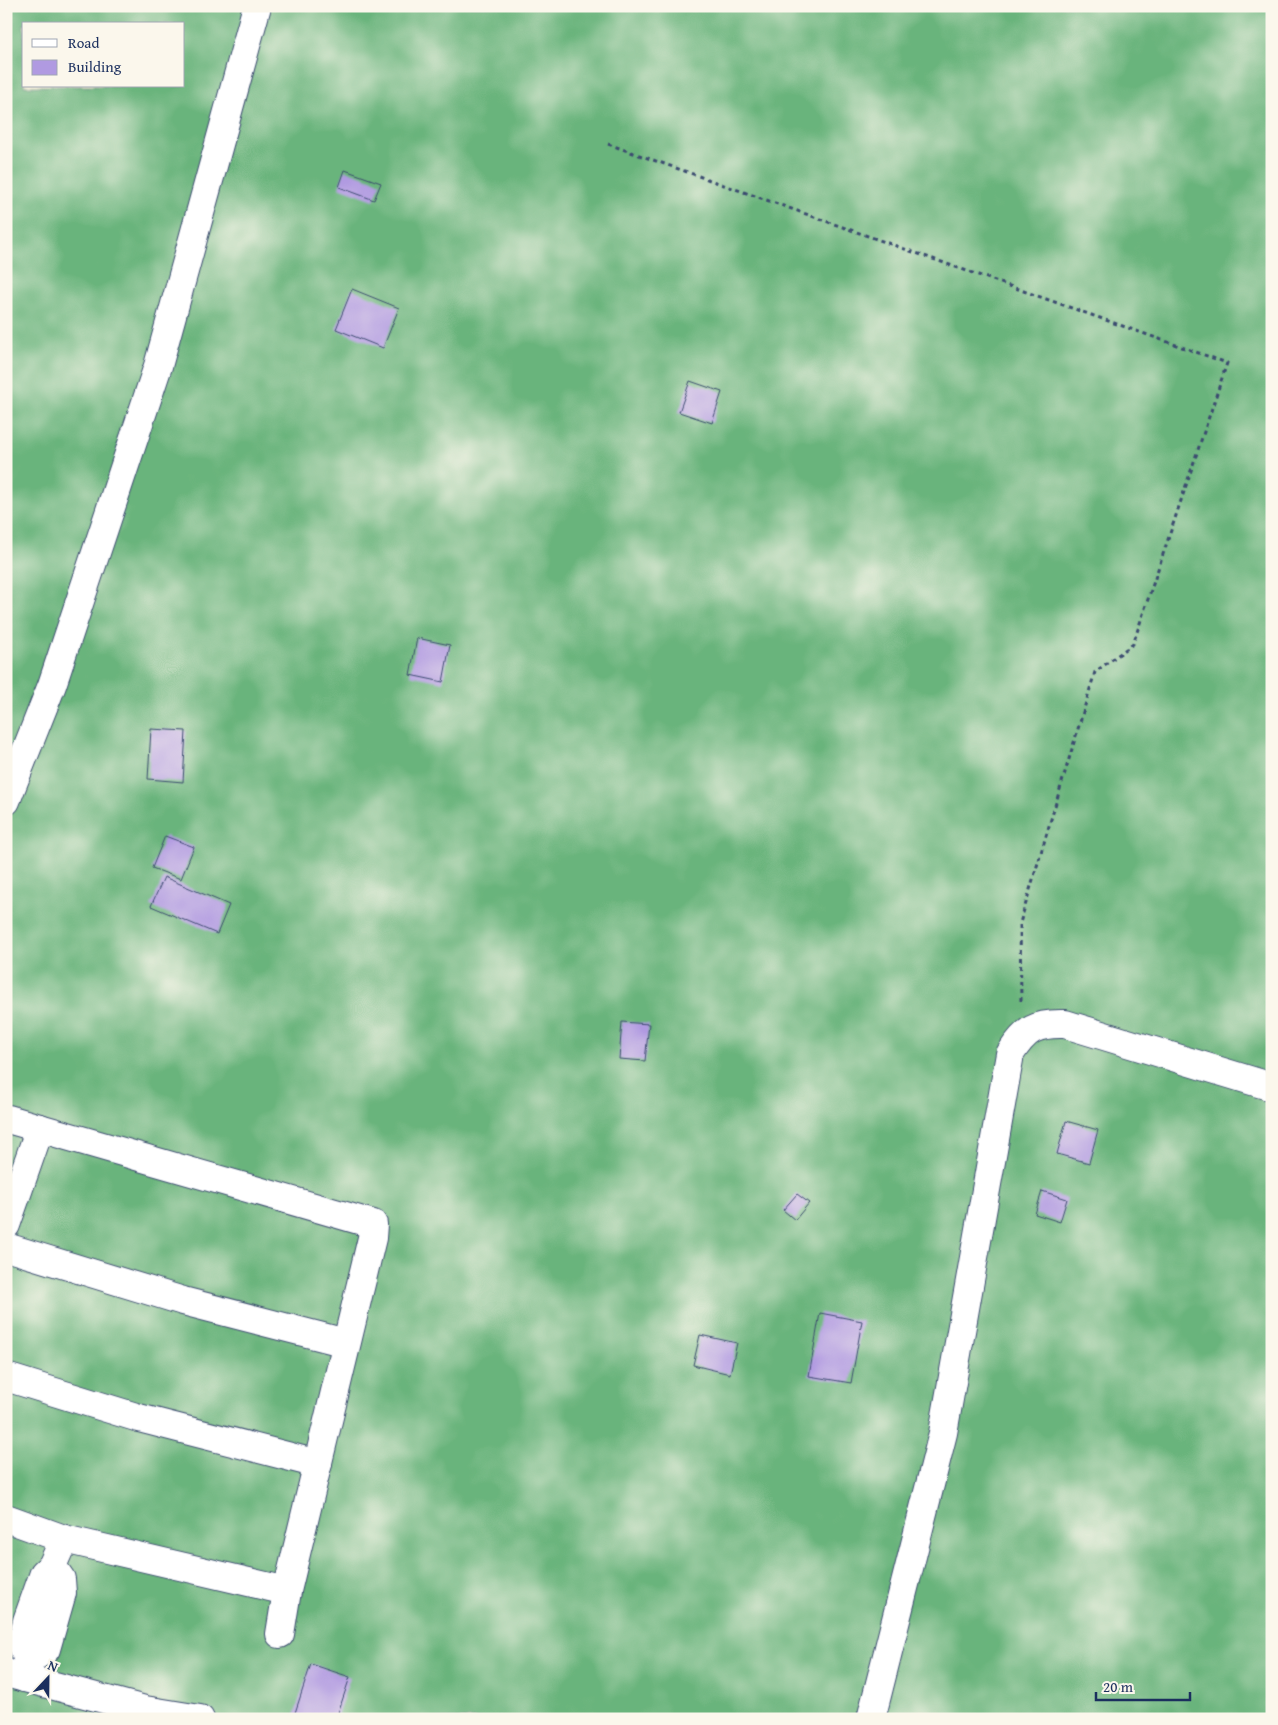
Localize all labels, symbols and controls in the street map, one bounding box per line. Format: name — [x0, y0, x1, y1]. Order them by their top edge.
legend — [22, 22, 185, 88]
text: Road — [68, 32, 99, 53]
text: Building — [68, 56, 122, 77]
north arrow — [22, 1652, 72, 1702]
text: N — [45, 1655, 62, 1677]
scale bar — [1096, 1670, 1189, 1702]
text: 20 m — [1103, 1676, 1134, 1697]

